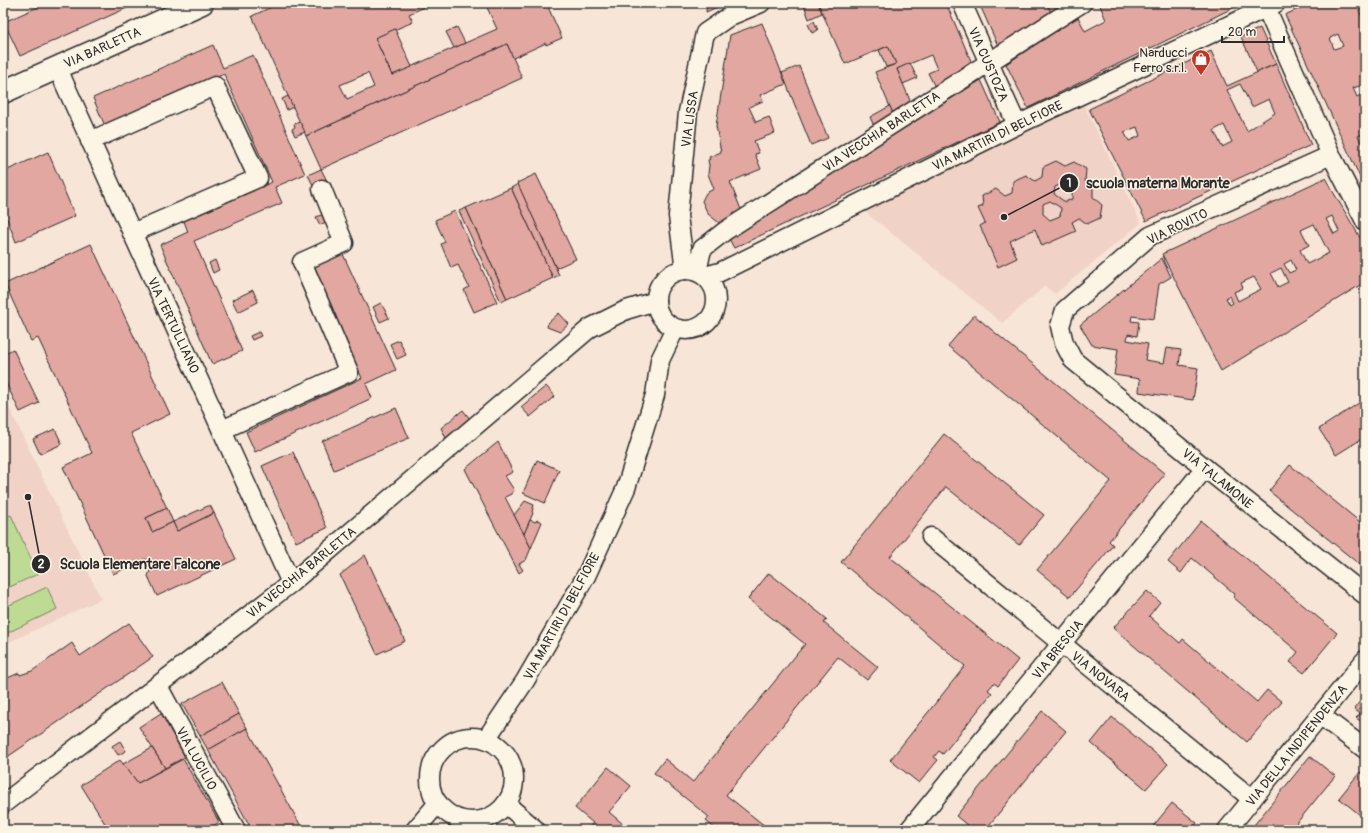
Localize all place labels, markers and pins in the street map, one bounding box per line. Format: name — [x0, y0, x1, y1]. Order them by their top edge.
place label: Narducci Ferro s.r.l. — [1133, 45, 1187, 76]
shop icon: Narducci Ferro s.r.l. — [1190, 48, 1212, 76]
callout: scuola materna Morante — [1059, 170, 1238, 196]
callout: Scuola Elementare Falcone — [31, 551, 228, 577]

